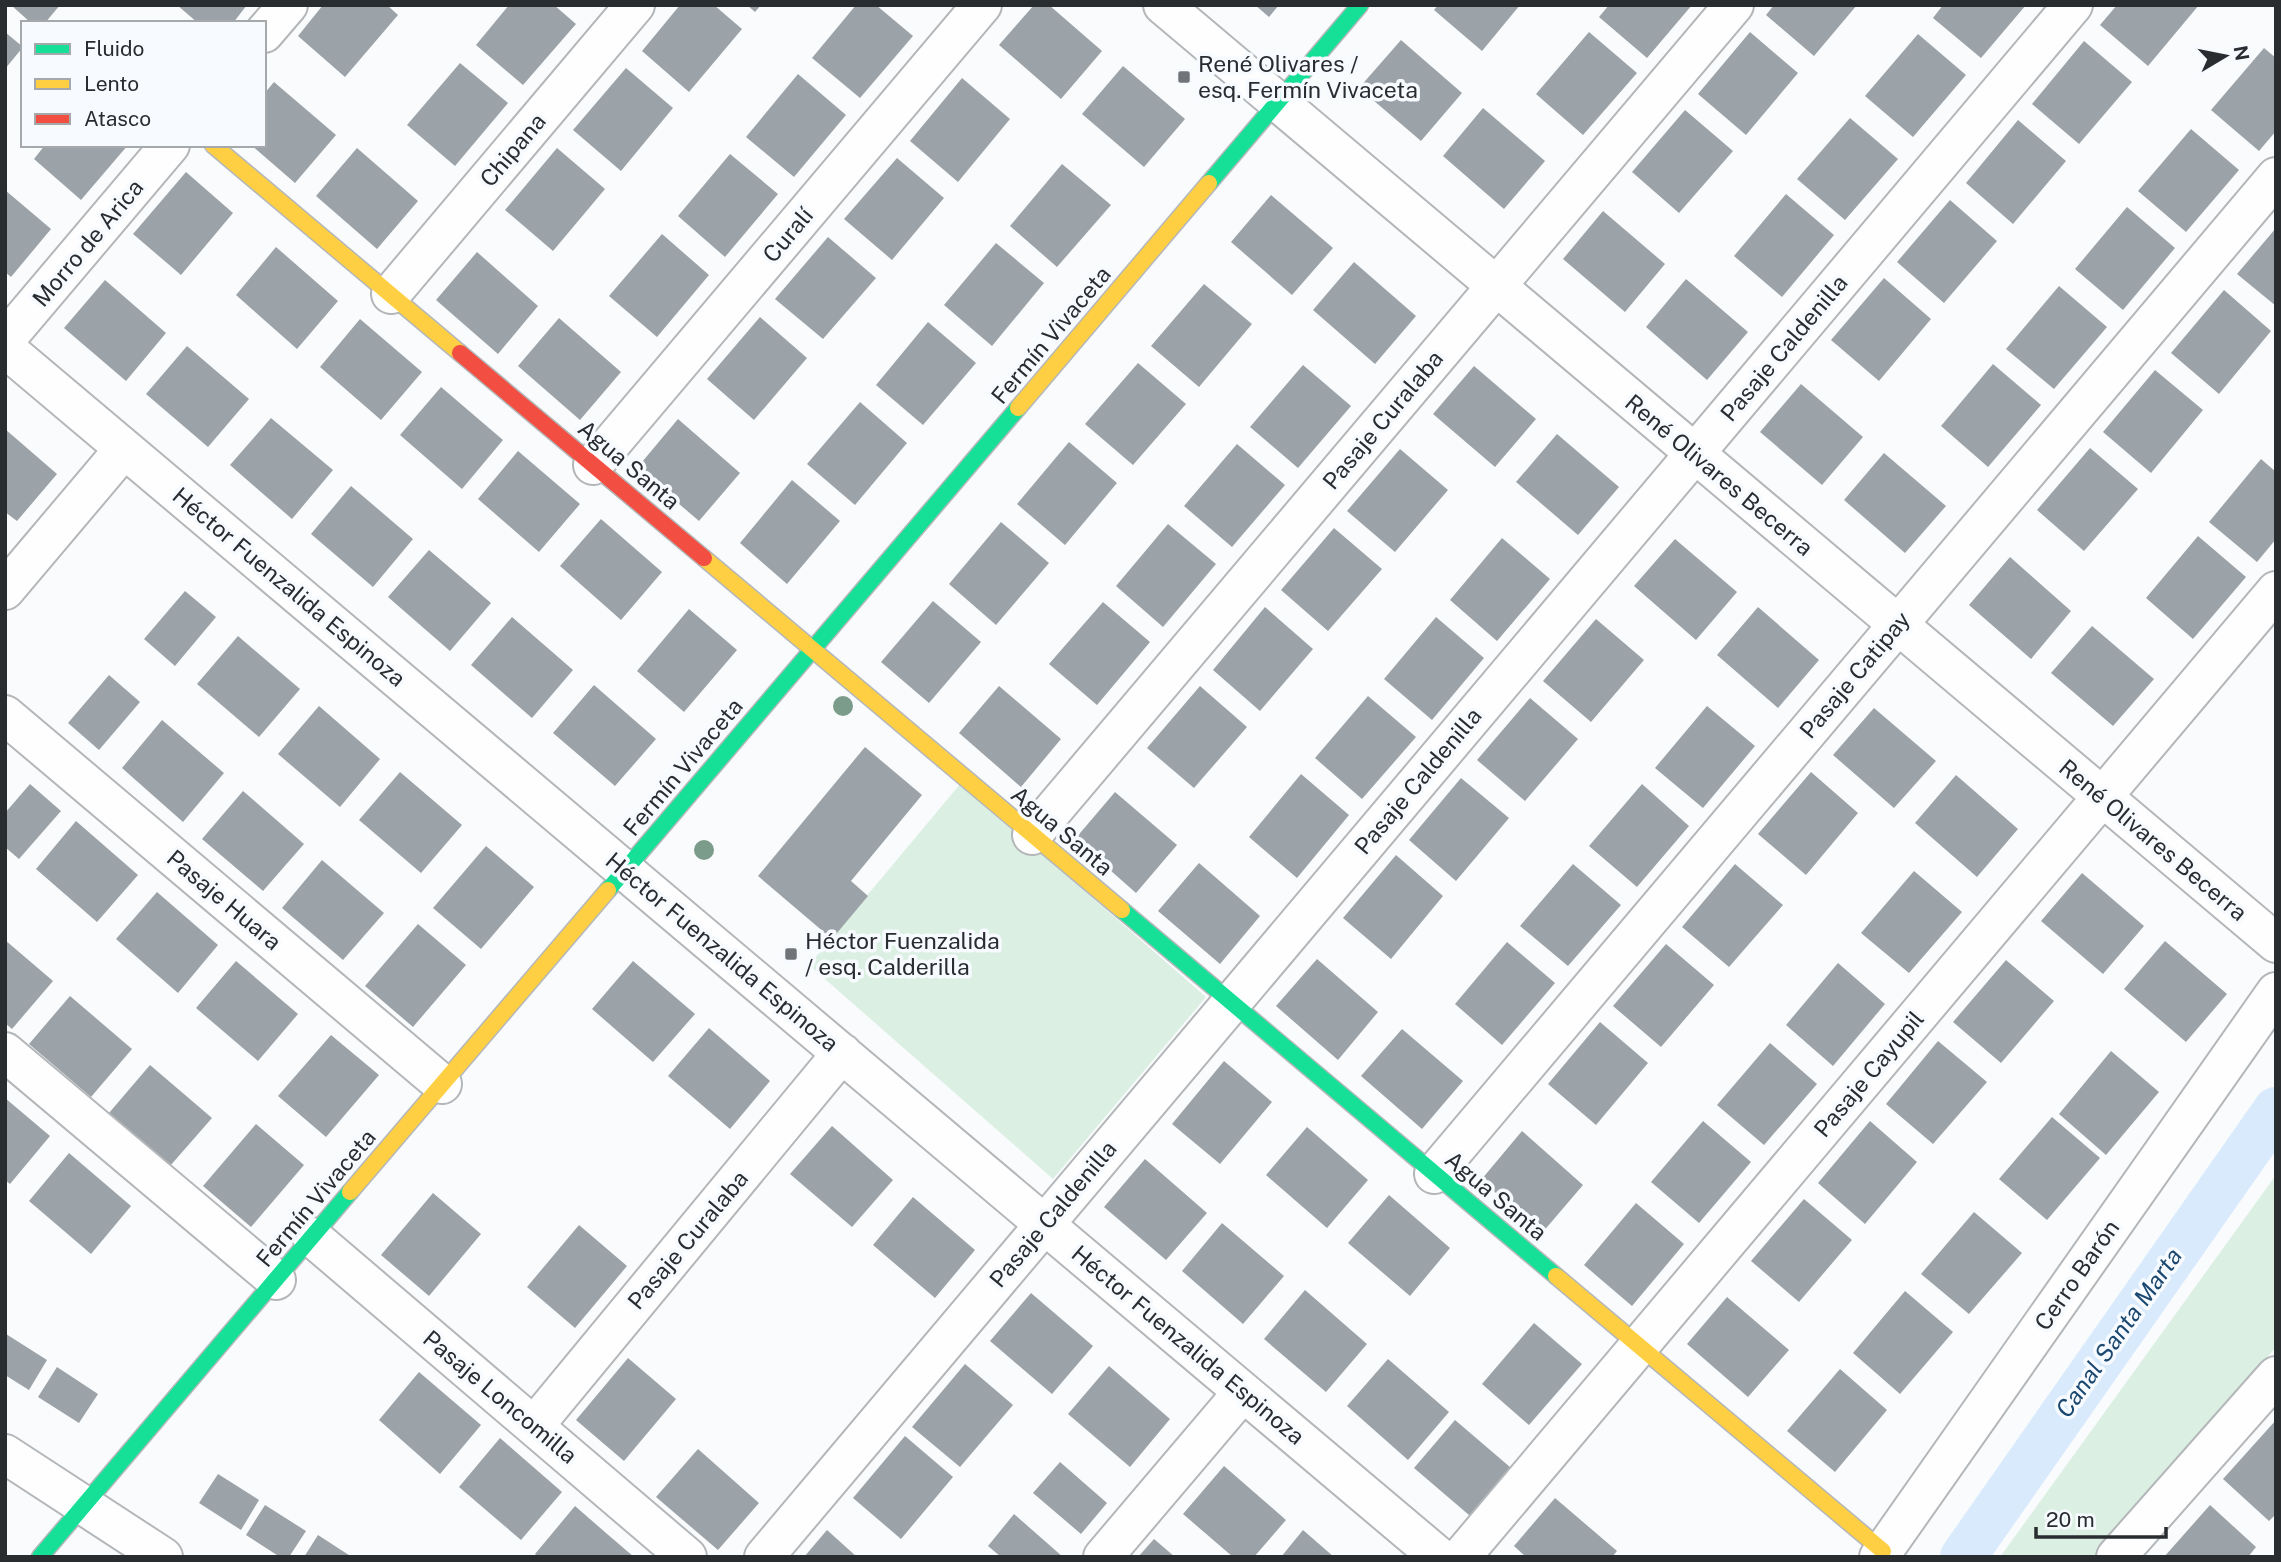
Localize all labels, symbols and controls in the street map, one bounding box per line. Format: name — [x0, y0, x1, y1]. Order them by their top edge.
legend — [21, 21, 266, 147]
north arrow — [2190, 21, 2260, 91]
text: Fluido — [84, 36, 144, 61]
text: N — [2230, 44, 2254, 62]
place label: René Olivares / esq. Fermín Vivaceta — [1198, 50, 1418, 103]
marker: René Olivares / esq. Fermín Vivaceta — [1176, 69, 1192, 85]
text: Lento — [84, 71, 139, 96]
text: Atasco — [84, 106, 151, 131]
street label: Chipana — [474, 108, 551, 192]
street label: Morro de Arica — [27, 174, 149, 312]
street label: Curalí — [757, 202, 818, 268]
street label: Fermín Vivaceta — [985, 261, 1116, 409]
street label: Pasaje Caldenilla — [1715, 269, 1853, 426]
street label: Pasaje Curalaba — [1317, 345, 1448, 494]
street label: René Olivares Becerra — [1620, 388, 1819, 561]
street label: Agua Santa — [573, 414, 685, 515]
street label: Héctor Fuenzalida Espinoza — [168, 481, 411, 692]
street label: Pasaje Catipay — [1794, 606, 1915, 743]
street label: Fermín Vivaceta — [617, 693, 748, 841]
street label: Pasaje Caldenilla — [1349, 702, 1487, 859]
street label: René Olivares Becerra — [2054, 753, 2253, 926]
street label: Agua Santa — [1006, 780, 1118, 881]
street label: Pasaje Huara — [162, 844, 287, 955]
street label: Héctor Fuenzalida Espinoza — [601, 846, 844, 1057]
place label: Héctor Fuenzalida / esq. Calderilla — [805, 927, 1000, 980]
marker: Héctor Fuenzalida / esq. Calderilla — [783, 946, 799, 962]
street label: Pasaje Cayupil — [1808, 1005, 1929, 1142]
street label: Fermín Vivaceta — [250, 1124, 381, 1272]
street label: Pasaje Caldenilla — [984, 1135, 1122, 1292]
street label: Agua Santa — [1440, 1145, 1552, 1246]
street label: Pasaje Curalaba — [622, 1165, 753, 1314]
street label: Cerro Barón — [2029, 1214, 2124, 1335]
street label: Héctor Fuenzalida Espinoza — [1067, 1239, 1310, 1450]
water label: Canal Santa Marta — [2049, 1242, 2187, 1422]
street label: Pasaje Loncomilla — [418, 1324, 583, 1469]
scale bar — [2036, 1496, 2166, 1540]
text: 20 m — [2046, 1507, 2095, 1532]

